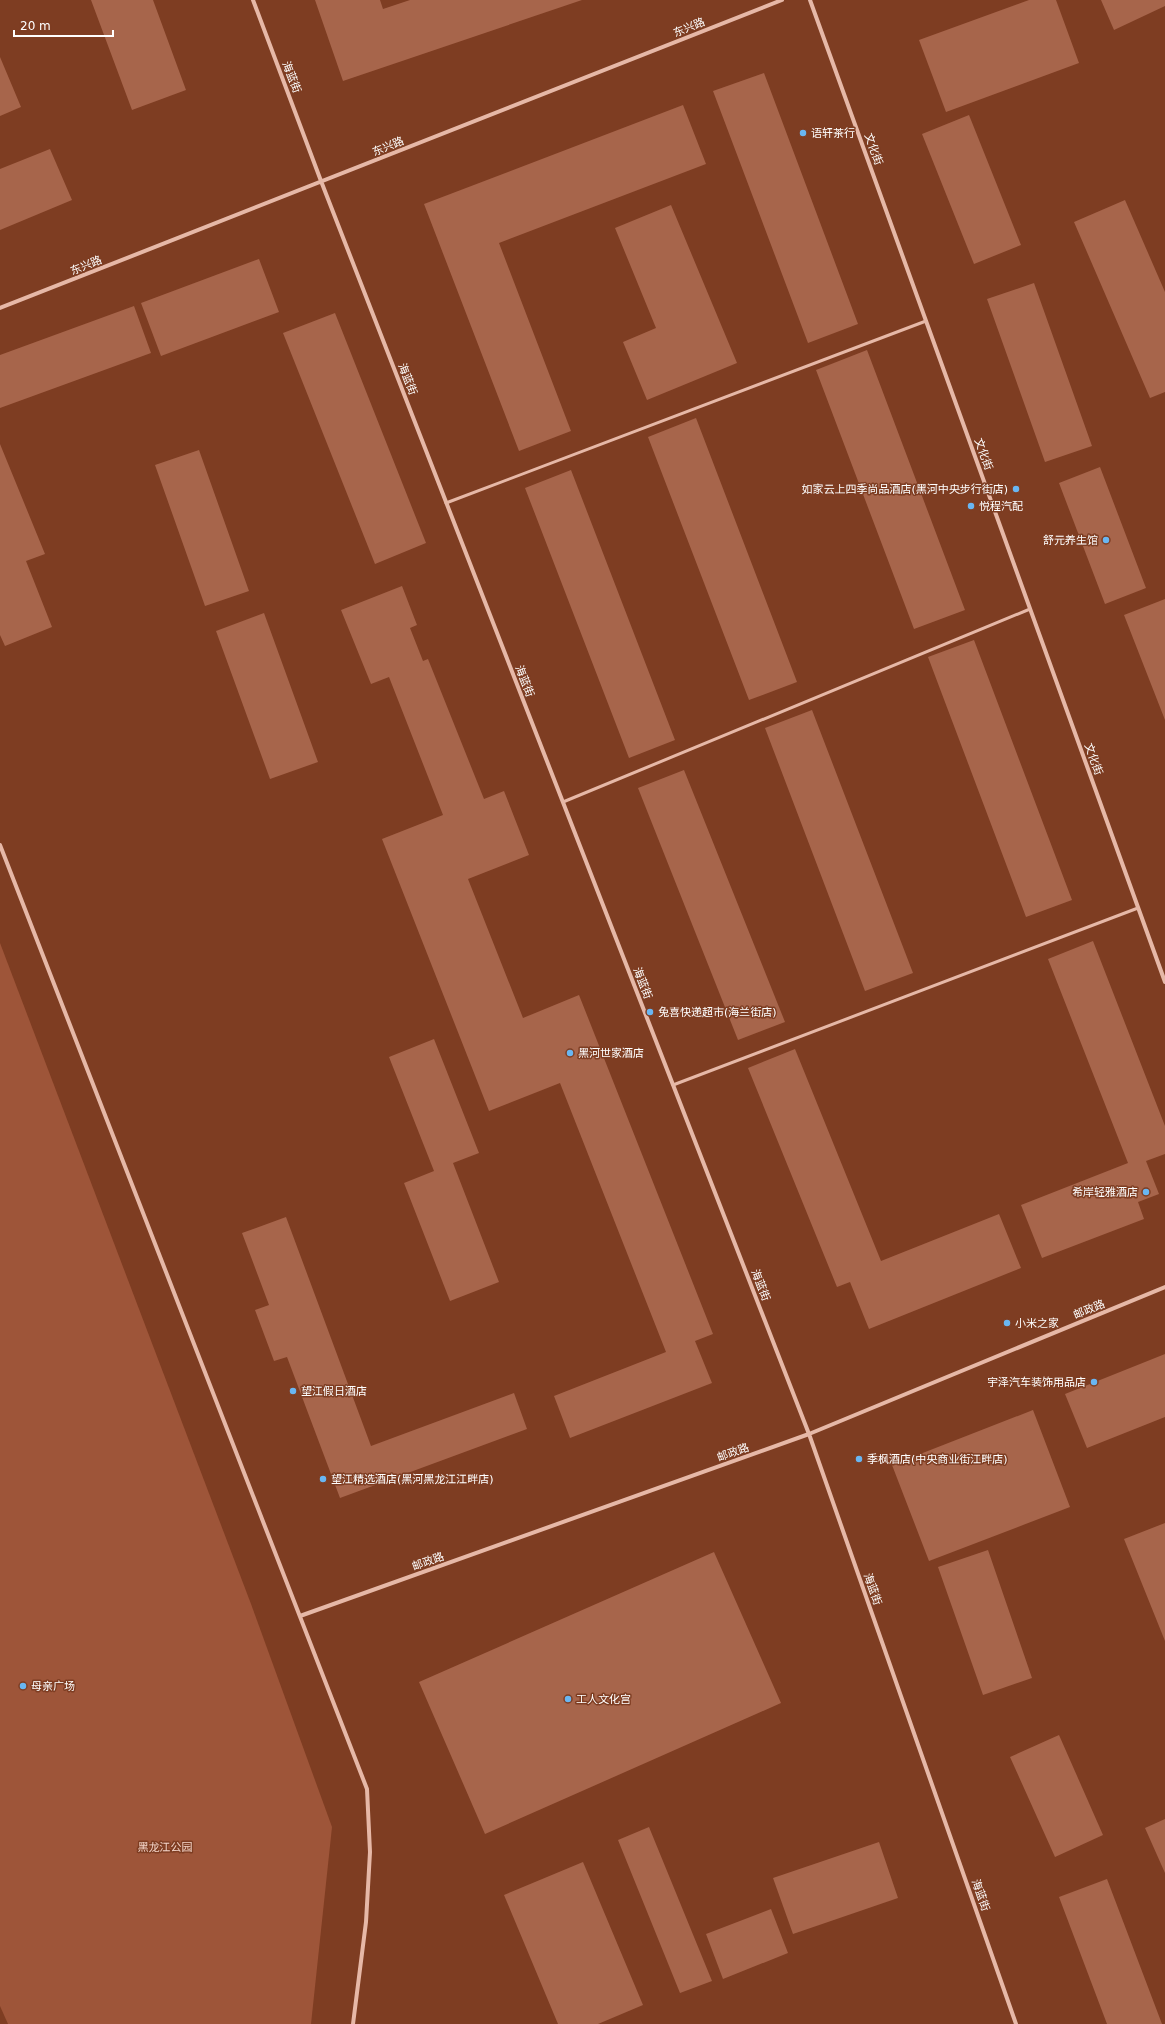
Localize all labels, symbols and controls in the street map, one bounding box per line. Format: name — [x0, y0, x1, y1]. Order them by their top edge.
scale bar — [14, 12, 113, 38]
street label: 东兴路 — [671, 15, 707, 40]
text: 20 m — [20, 19, 51, 33]
street label: 海蓝街 — [280, 59, 304, 95]
place label: 语轩茶行 — [811, 127, 855, 140]
marker: 语轩茶行 — [798, 128, 808, 138]
street label: 文化街 — [862, 131, 885, 167]
street label: 东兴路 — [370, 134, 406, 159]
street label: 东兴路 — [68, 253, 104, 278]
street label: 海蓝街 — [396, 361, 420, 397]
street label: 文化街 — [972, 436, 995, 472]
place label: 如家云上四季尚品酒店(黑河中央步行街店) — [801, 483, 1008, 496]
marker: 如家云上四季尚品酒店(黑河中央步行街店) — [1011, 484, 1021, 494]
place label: 悦程汽配 — [979, 500, 1023, 513]
marker: 悦程汽配 — [966, 501, 976, 511]
place label: 舒元养生馆 — [1043, 534, 1098, 547]
marker: 舒元养生馆 — [1101, 535, 1111, 545]
street label: 海蓝街 — [513, 663, 537, 699]
street label: 文化街 — [1082, 741, 1105, 777]
street label: 海蓝街 — [631, 965, 655, 1001]
place label: 兔喜快递超市(海兰街店) — [658, 1006, 777, 1019]
marker: 兔喜快递超市(海兰街店) — [645, 1007, 655, 1017]
place label: 黑河世家酒店 — [578, 1047, 644, 1060]
marker: 黑河世家酒店 — [565, 1048, 575, 1058]
place label: 希岸轻雅酒店 — [1072, 1186, 1138, 1199]
marker: 希岸轻雅酒店 — [1141, 1187, 1151, 1197]
street label: 海蓝街 — [749, 1267, 773, 1303]
street label: 邮政路 — [1071, 1297, 1107, 1322]
place label: 小米之家 — [1015, 1317, 1059, 1330]
marker: 小米之家 — [1002, 1318, 1012, 1328]
place label: 宇泽汽车装饰用品店 — [987, 1376, 1086, 1389]
marker: 宇泽汽车装饰用品店 — [1089, 1377, 1099, 1387]
place label: 望江假日酒店 — [301, 1385, 367, 1398]
marker: 望江假日酒店 — [288, 1386, 298, 1396]
street label: 邮政路 — [715, 1441, 751, 1464]
place label: 季枫酒店(中央商业街江畔店) — [867, 1453, 1008, 1466]
marker: 季枫酒店(中央商业街江畔店) — [854, 1454, 864, 1464]
place label: 望江精选酒店(黑河黑龙江江畔店) — [331, 1473, 494, 1486]
marker: 望江精选酒店(黑河黑龙江江畔店) — [318, 1474, 328, 1484]
street label: 邮政路 — [410, 1550, 446, 1573]
street label: 海蓝街 — [861, 1571, 884, 1607]
place label: 母亲广场 — [31, 1680, 75, 1693]
marker: 母亲广场 — [18, 1681, 28, 1691]
place label: 工人文化宫 — [576, 1693, 631, 1706]
marker: 工人文化宫 — [563, 1694, 573, 1704]
park label: 黑龙江公园 — [138, 1841, 193, 1854]
street label: 海蓝街 — [969, 1877, 992, 1913]

